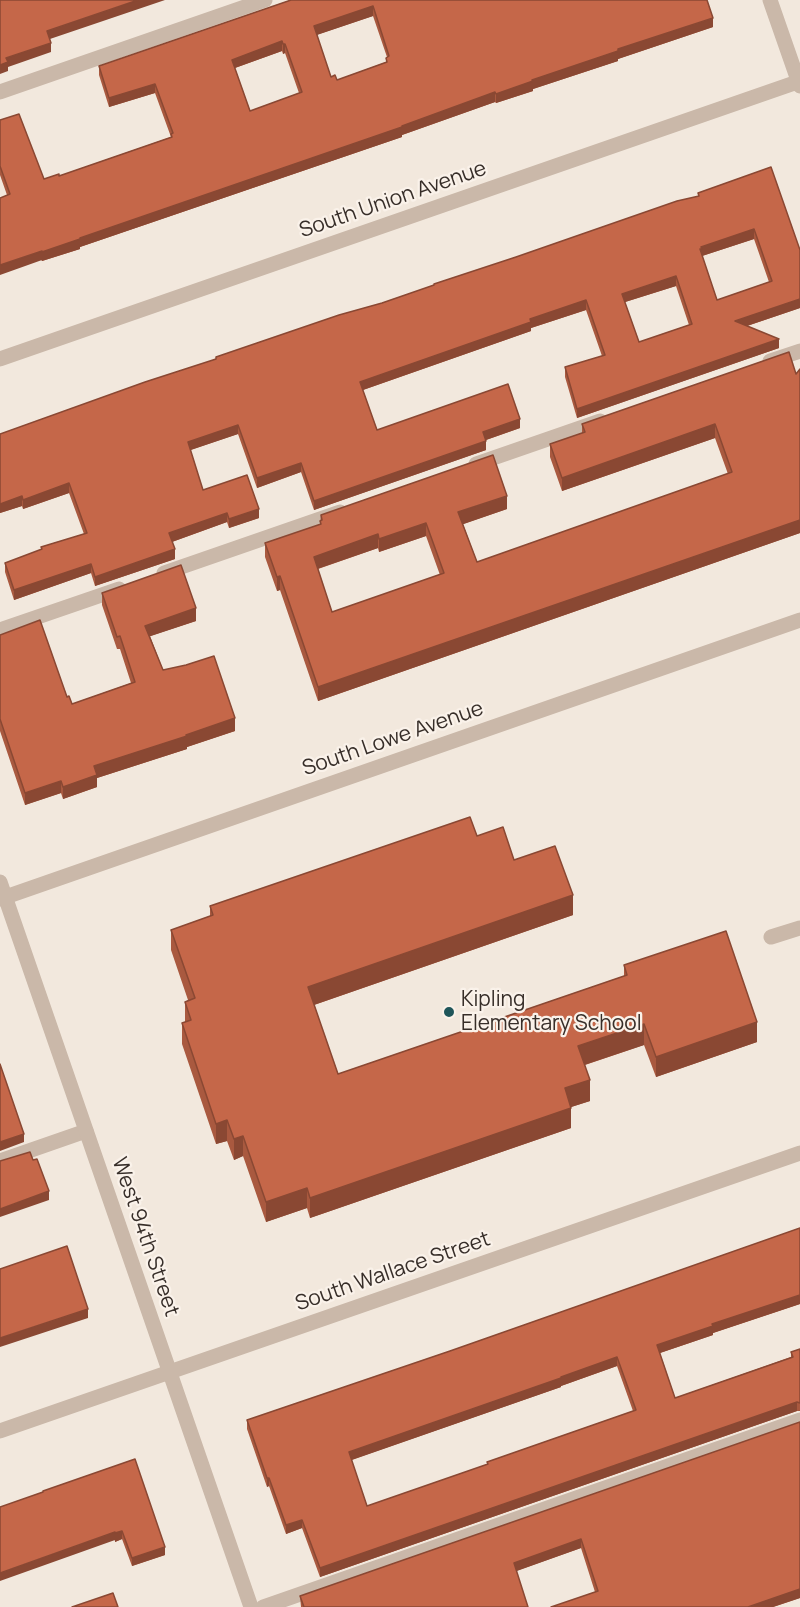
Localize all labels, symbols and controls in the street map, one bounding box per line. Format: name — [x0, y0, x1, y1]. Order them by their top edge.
street label: South Union Avenue — [296, 156, 490, 244]
street label: South Lowe Avenue — [299, 696, 487, 782]
place label: Kipling Elementary School — [461, 987, 642, 1037]
marker: Kipling Elementary School — [442, 1005, 456, 1019]
street label: West 94th Street — [106, 1154, 184, 1320]
street label: South Wallace Street — [292, 1227, 494, 1317]

